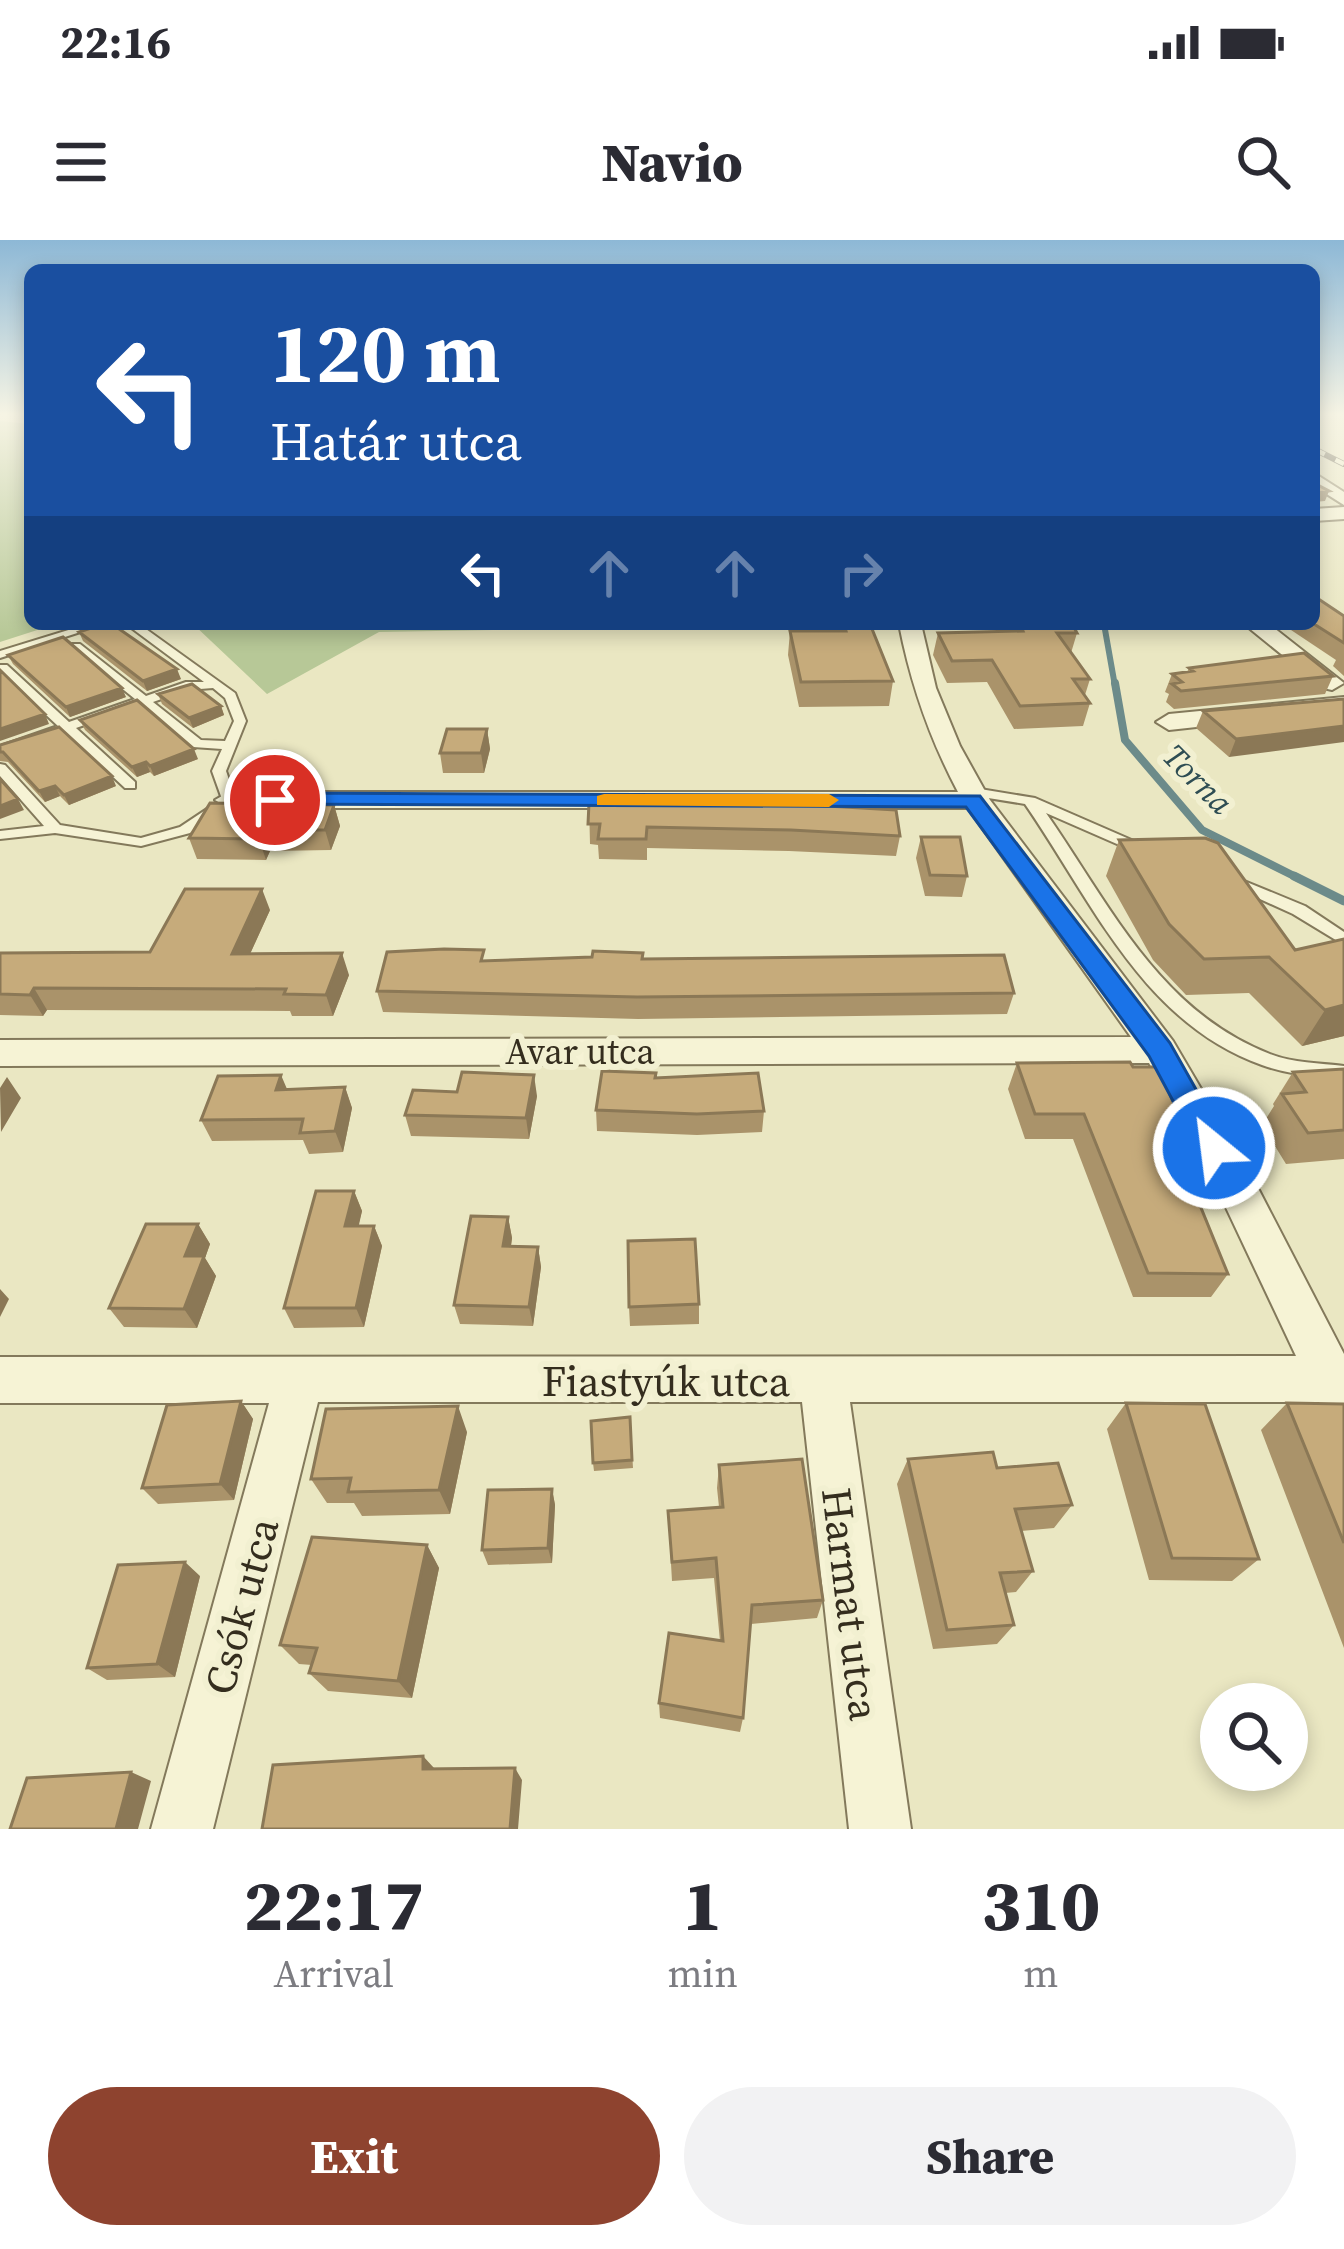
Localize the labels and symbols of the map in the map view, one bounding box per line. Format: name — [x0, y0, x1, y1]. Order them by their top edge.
water label: Torna — [1153, 734, 1243, 824]
pin — [224, 749, 326, 851]
street label: Avar utca — [505, 1027, 656, 1076]
position arrow — [1151, 1085, 1277, 1211]
street label: Fiastyúk utca — [542, 1352, 791, 1410]
street label: Harmat utca — [808, 1484, 894, 1724]
street label: Csók utca — [190, 1511, 292, 1701]

